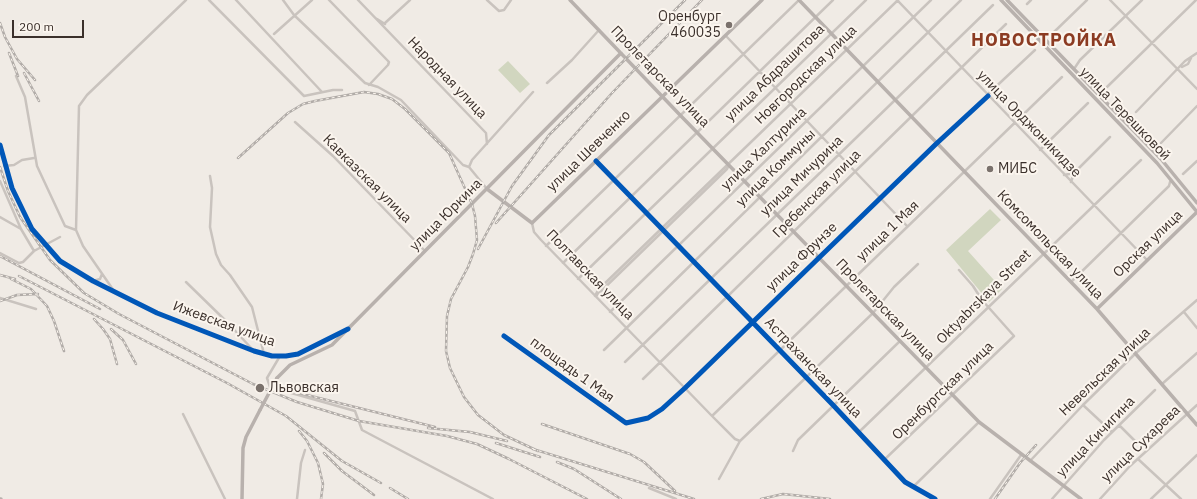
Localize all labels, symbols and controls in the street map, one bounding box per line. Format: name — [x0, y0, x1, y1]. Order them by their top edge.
place label: Оренбург 460035 — [658, 9, 721, 42]
scale bar — [14, 12, 86, 38]
text: 200 m — [19, 19, 54, 34]
marker: Оренбург 460035 — [724, 20, 734, 30]
street label: улица Абдрашитова — [722, 21, 828, 125]
street label: Новгородская улица — [752, 22, 860, 128]
street label: Пролетарская улица — [607, 23, 713, 131]
district label: НОВОСТРОЙКА — [971, 30, 1117, 52]
street label: Народная улица — [404, 34, 490, 122]
street label: улица Терешковой — [1076, 64, 1174, 164]
street label: улица Орджоникидзе — [974, 67, 1084, 181]
street label: улица Халтурина — [718, 104, 810, 194]
street label: улица Шевченко — [544, 107, 634, 195]
street label: улица Коммуны — [733, 126, 819, 210]
street label: Кавказская улица — [319, 131, 415, 227]
street label: улица Мичурина — [757, 132, 847, 220]
street label: Гребенская улица — [770, 147, 864, 241]
place label: МИБС — [998, 161, 1037, 177]
marker: МИБС — [985, 164, 995, 174]
street label: улица Юркина — [406, 175, 486, 255]
street label: Комсомольская улица — [993, 187, 1107, 303]
street label: улица 1 Мая — [853, 197, 923, 265]
street label: Орская улица — [1110, 207, 1186, 281]
street label: улица Фрунзе — [763, 219, 841, 295]
street label: Полтавская улица — [543, 226, 637, 324]
street label: Oktyabrskaya Street — [933, 246, 1035, 348]
street label: Пролетарская улица — [832, 256, 938, 364]
street label: Ижевская улица — [171, 298, 277, 350]
street label: Астраханская улица — [761, 314, 865, 422]
street label: Невельская улица — [1056, 324, 1154, 420]
street label: площадь 1 Мая — [527, 334, 617, 406]
street label: Оренбургская улица — [889, 338, 997, 444]
place label: Львовская — [269, 380, 339, 396]
marker: Львовская — [254, 382, 266, 394]
street label: улица Кичигина — [1053, 393, 1139, 481]
street label: улица Сухарева — [1098, 402, 1184, 486]

